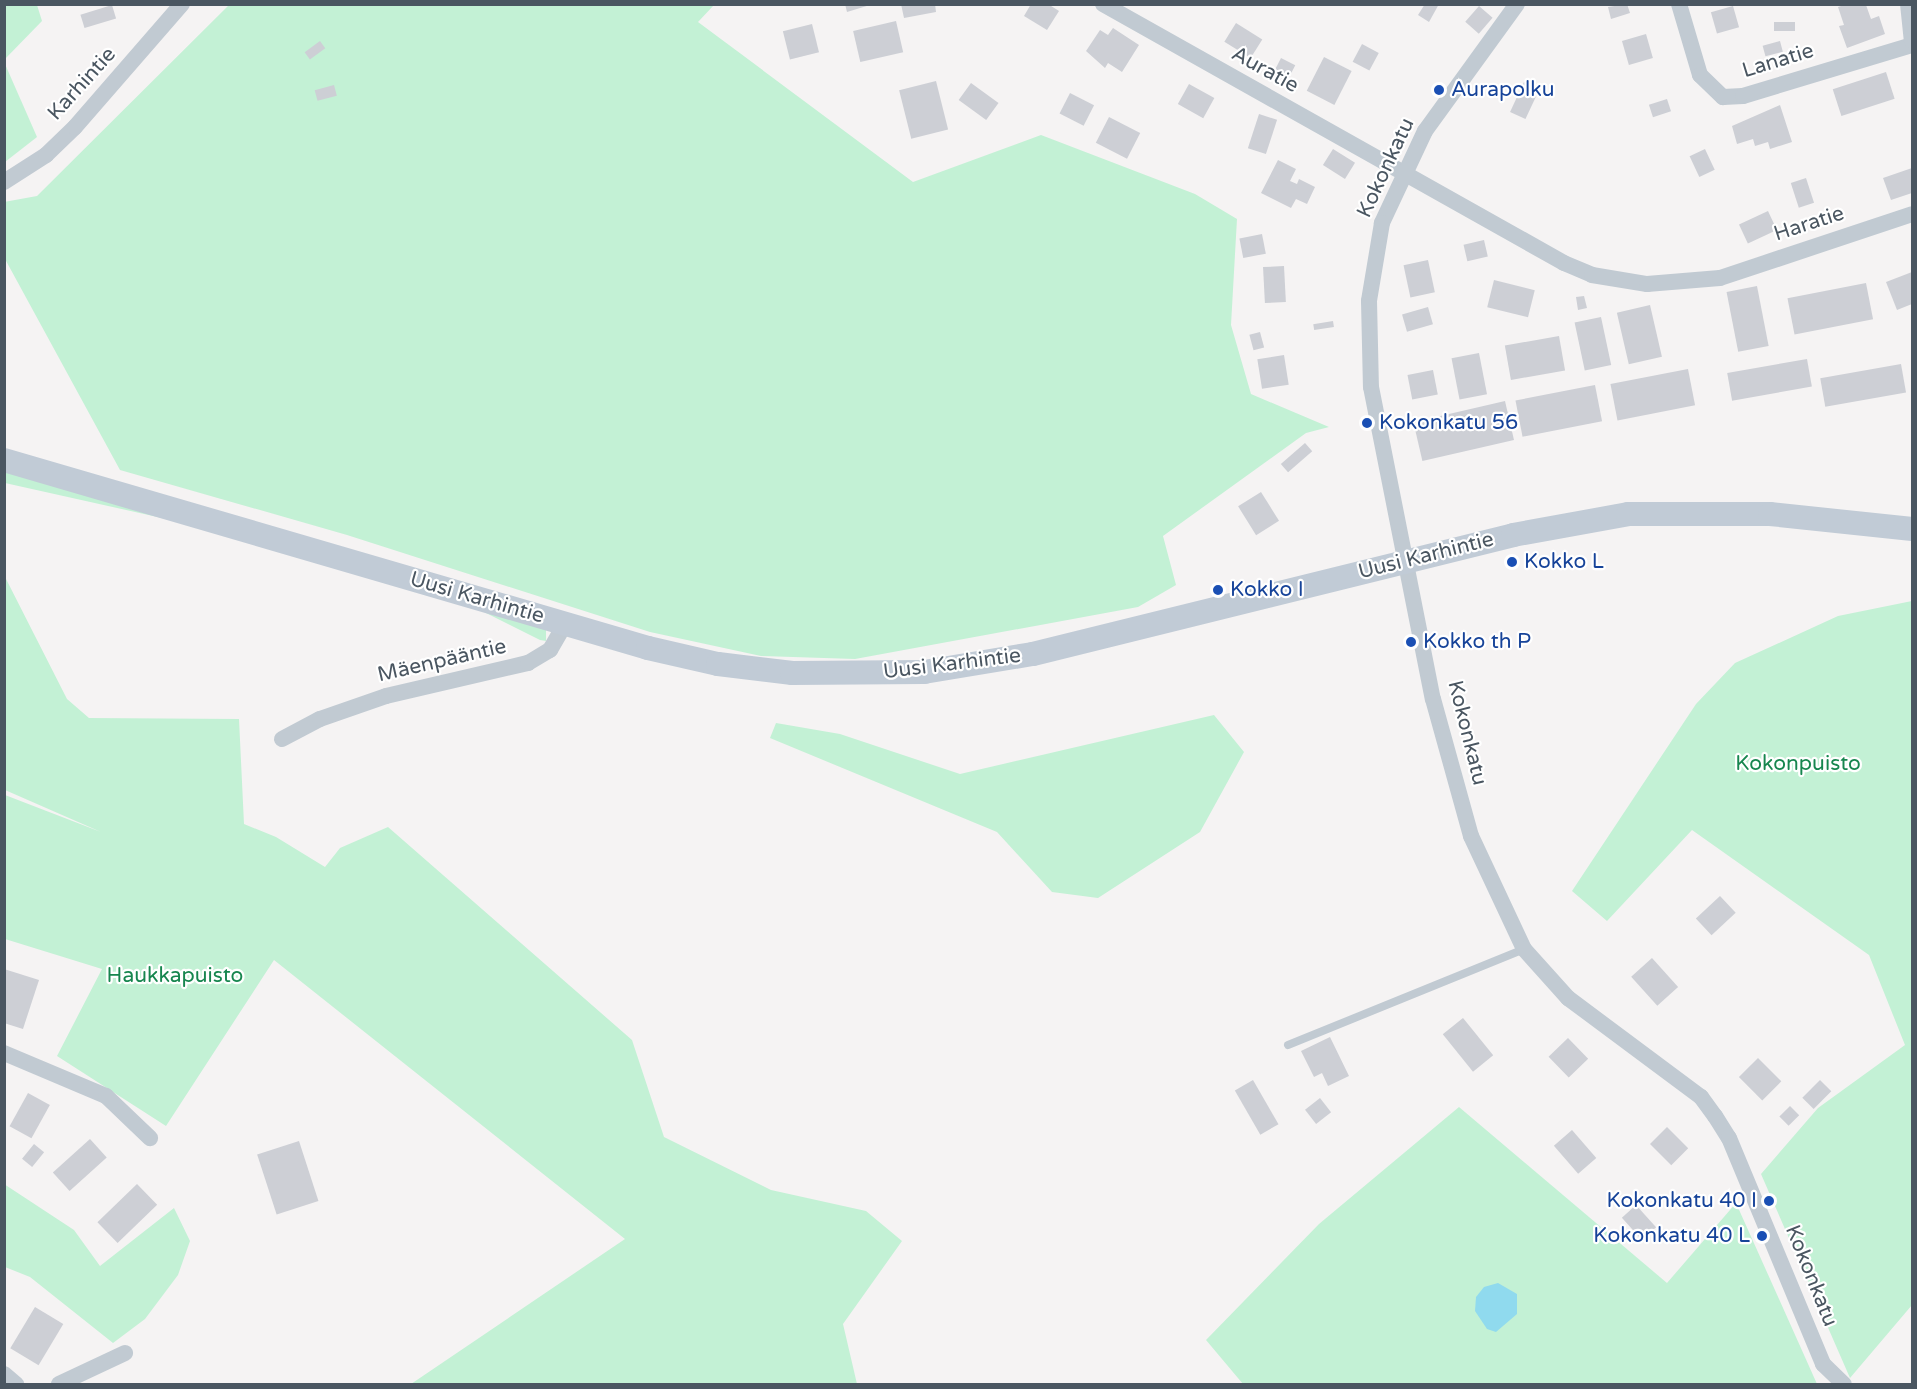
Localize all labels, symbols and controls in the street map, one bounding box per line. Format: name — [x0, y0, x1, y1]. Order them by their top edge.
street label: Lanatie — [1739, 38, 1817, 84]
street label: Auratie — [1227, 41, 1303, 99]
street label: Karhintie — [43, 42, 121, 126]
place label: Aurapolku — [1451, 77, 1554, 103]
marker: Aurapolku — [1432, 83, 1446, 97]
street label: Kokonkatu — [1352, 114, 1420, 222]
street label: Haratie — [1771, 201, 1847, 247]
place label: Kokonkatu 56 — [1379, 410, 1518, 436]
marker: Kokonkatu 56 — [1360, 416, 1374, 430]
street label: Uusi Karhintie — [1356, 527, 1496, 585]
place label: Kokko L — [1524, 549, 1604, 575]
marker: Kokko L — [1505, 555, 1519, 569]
street label: Uusi Karhintie — [407, 567, 547, 629]
place label: Kokko I — [1230, 577, 1304, 603]
marker: Kokko I — [1211, 583, 1225, 597]
place label: Kokko th P — [1423, 629, 1531, 655]
street label: Mäenpääntie — [375, 634, 509, 688]
marker: Kokko th P — [1404, 635, 1418, 649]
street label: Uusi Karhintie — [882, 643, 1022, 685]
street label: Kokonkatu — [1442, 678, 1492, 788]
park label: Kokonpuisto — [1735, 751, 1861, 777]
park label: Haukkapuisto — [107, 963, 243, 989]
place label: Kokonkatu 40 I — [1606, 1188, 1757, 1214]
marker: Kokonkatu 40 I — [1762, 1194, 1776, 1208]
street label: Kokonkatu — [1779, 1222, 1843, 1330]
place label: Kokonkatu 40 L — [1593, 1223, 1750, 1249]
marker: Kokonkatu 40 L — [1755, 1229, 1769, 1243]

